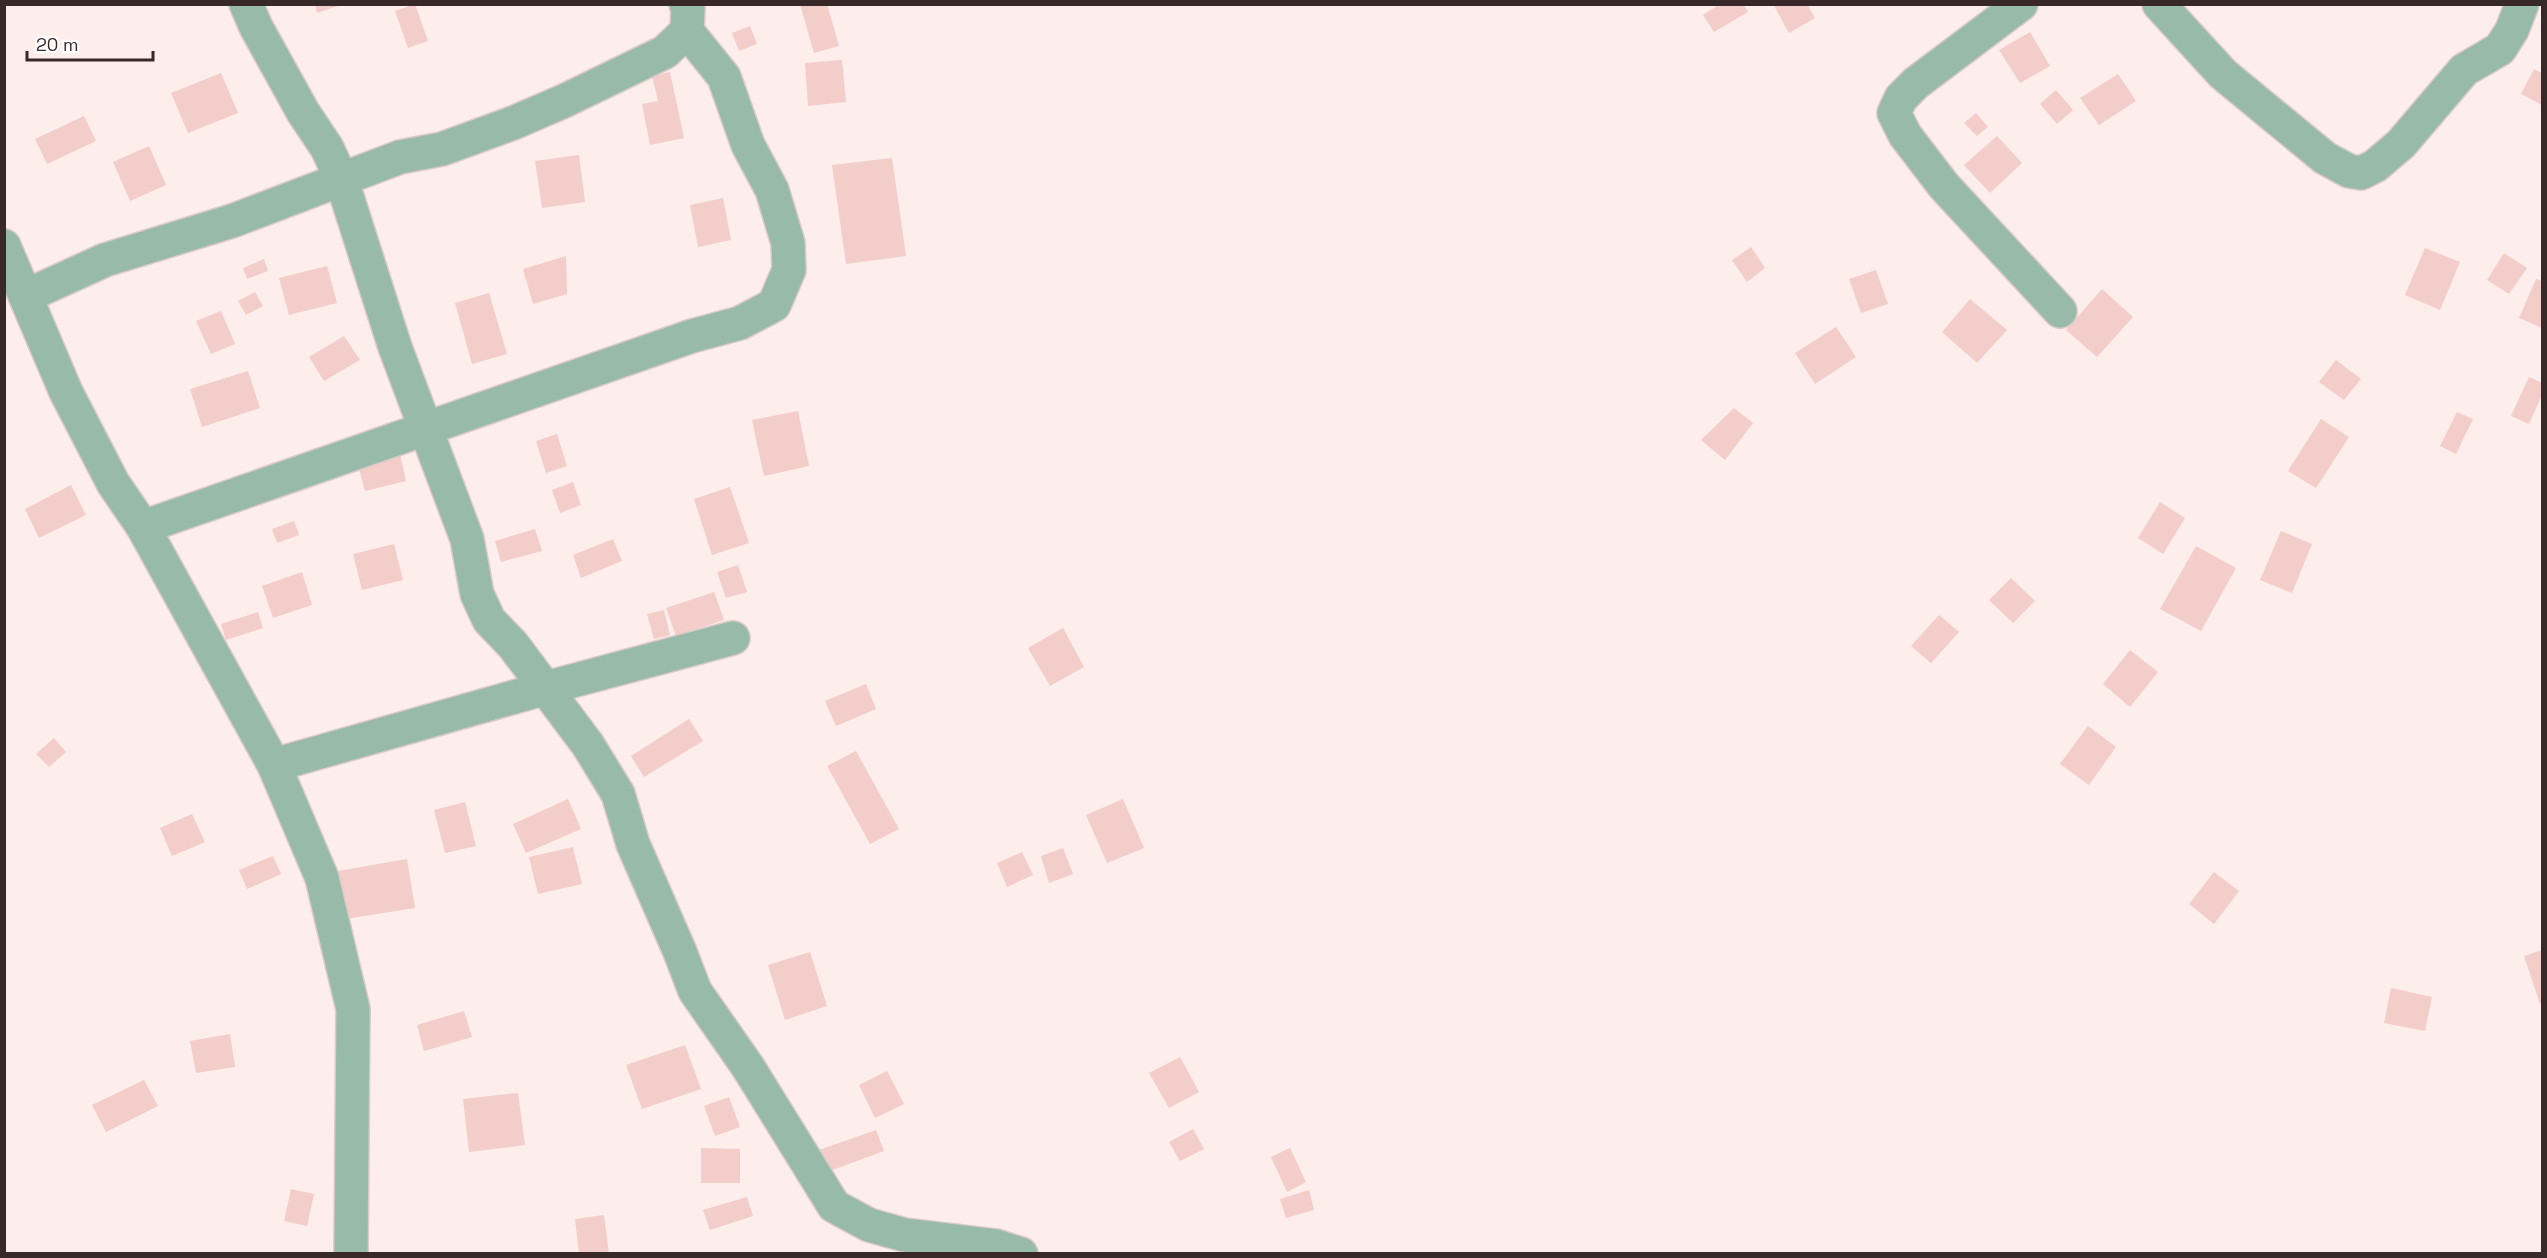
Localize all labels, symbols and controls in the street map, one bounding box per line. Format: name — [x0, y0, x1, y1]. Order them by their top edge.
scale bar — [27, 24, 153, 62]
text: 20 m — [36, 33, 79, 56]

